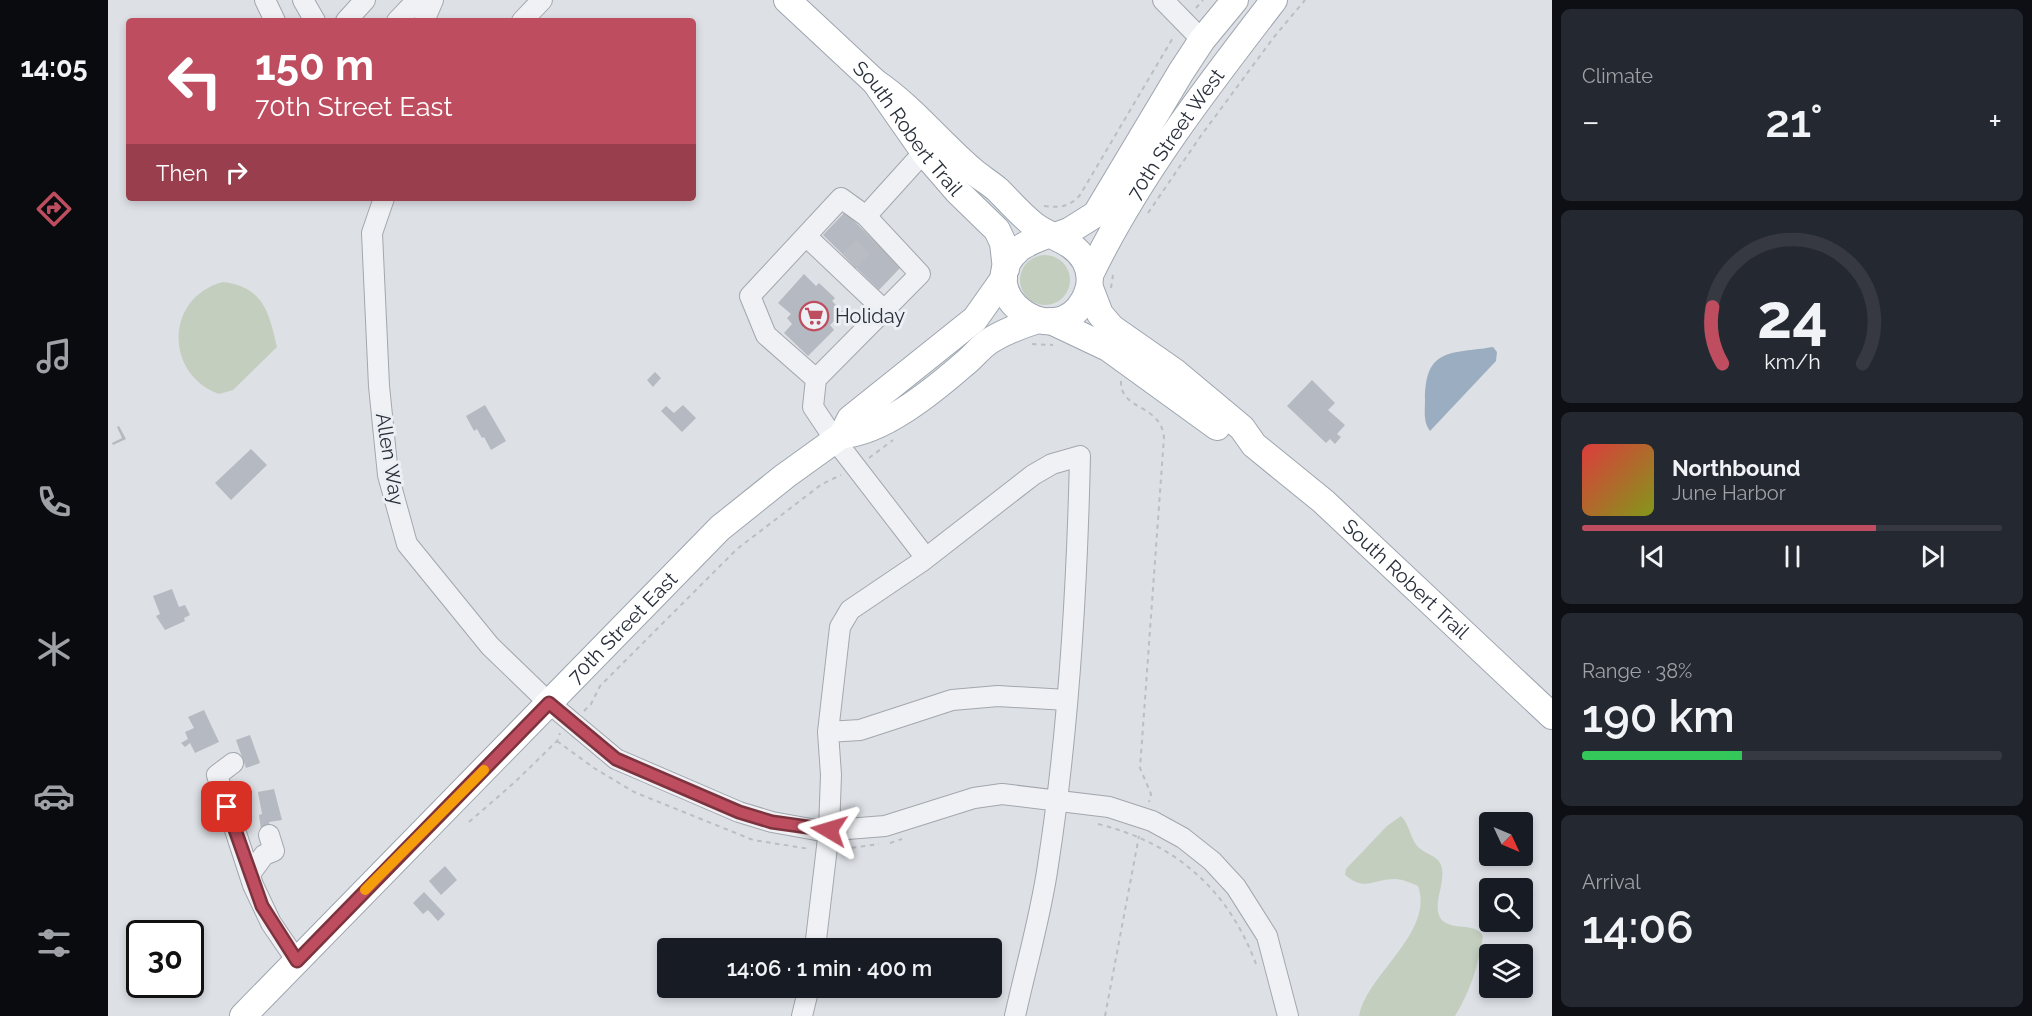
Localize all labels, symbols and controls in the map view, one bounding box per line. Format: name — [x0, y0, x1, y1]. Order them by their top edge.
text: 150 m — [255, 41, 374, 90]
icon: left — [156, 42, 234, 120]
text: 14:05 — [21, 52, 87, 83]
street label: South Robert Trail — [848, 56, 968, 201]
street label: 70th Street West — [1122, 64, 1229, 204]
text: Climate — [1582, 64, 1653, 88]
text: 70th Street East — [255, 91, 452, 122]
text: 21° — [1765, 95, 1823, 148]
text: − — [1582, 102, 1600, 141]
text: + — [1988, 102, 2002, 141]
icon: right — [220, 156, 253, 189]
text: Then — [156, 160, 208, 186]
icon: directions — [33, 188, 75, 230]
text: 24 — [1757, 279, 1827, 353]
supermarket icon: Holiday — [798, 300, 830, 332]
place label: Holiday — [835, 304, 905, 328]
icon: music — [33, 335, 75, 377]
text: km/h — [1764, 349, 1820, 374]
street label: Allen Way — [371, 411, 409, 507]
text: Northbound — [1672, 455, 1801, 481]
icon: phone — [33, 481, 75, 523]
text: June Harbor — [1672, 481, 1786, 505]
street label: South Robert Trail — [1338, 514, 1475, 644]
icon: previous — [1636, 540, 1669, 573]
icon: pause — [1776, 540, 1809, 573]
icon: next — [1916, 540, 1949, 573]
street label: 70th Street East — [563, 567, 682, 688]
icon: climate — [33, 628, 75, 670]
text: Range · 38% — [1582, 659, 1692, 683]
text: 190 km — [1582, 690, 1735, 743]
icon: car — [33, 775, 75, 817]
pin — [201, 781, 252, 832]
icon: arrive — [210, 790, 243, 823]
position arrow — [797, 798, 861, 862]
north arrow — [1479, 812, 1533, 866]
map controls — [1479, 812, 1533, 998]
text: Arrival — [1582, 870, 1641, 894]
button: search — [1479, 878, 1533, 932]
text: 14:06 — [1582, 901, 1694, 954]
speed limit sign: 30 — [126, 920, 204, 998]
icon: filters — [33, 922, 75, 964]
button: layers — [1479, 944, 1533, 998]
text: 14:06 · 1 min · 400 m — [727, 955, 932, 981]

